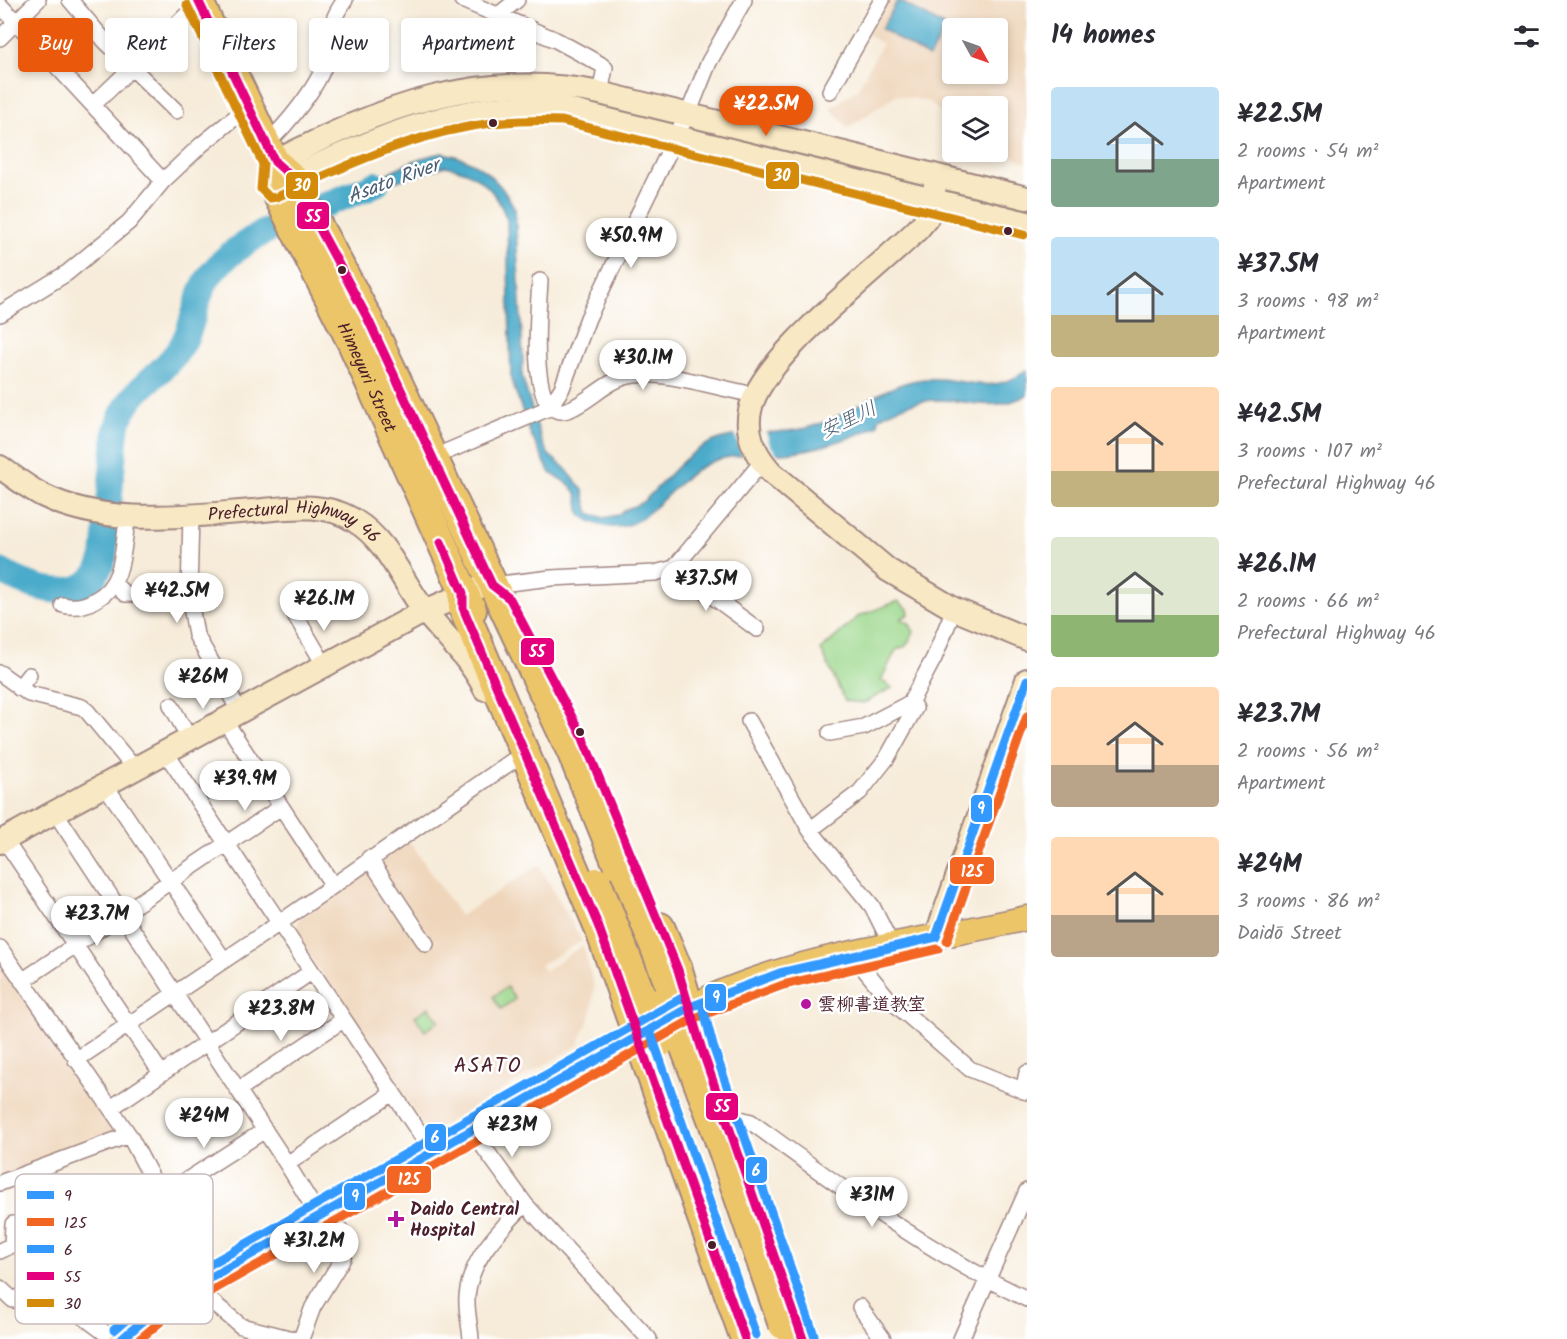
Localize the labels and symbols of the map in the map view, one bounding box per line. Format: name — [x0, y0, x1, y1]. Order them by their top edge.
north arrow — [942, 18, 1008, 84]
pin: ¥22.5M — [717, 86, 815, 137]
unlabelled marker — [487, 117, 499, 129]
water label: Asato River — [343, 149, 448, 213]
line badge: 30 — [765, 161, 800, 190]
text: 30 — [773, 164, 791, 189]
line badge: 30 — [285, 171, 319, 200]
text: 30 — [293, 174, 311, 199]
line badge: 55 — [296, 201, 330, 230]
text: 55 — [304, 205, 323, 230]
pin: ¥50.9M — [582, 218, 680, 269]
unlabelled marker — [1002, 225, 1014, 237]
unlabelled marker — [336, 264, 348, 276]
street label: Himeyuri Street — [328, 317, 404, 439]
pin: ¥30.1M — [594, 340, 692, 391]
water label: 安里川 — [815, 394, 883, 448]
street label: Prefectural Highway 46 — [207, 494, 387, 551]
pin: ¥37.5M — [657, 561, 755, 612]
pin: ¥42.5M — [128, 573, 226, 624]
pin: ¥26.1M — [275, 581, 373, 632]
line badge: 55 — [520, 637, 555, 666]
text: 55 — [528, 640, 547, 665]
pin: ¥26M — [167, 659, 239, 710]
unlabelled marker — [574, 726, 586, 738]
pin: ¥39.9M — [196, 761, 294, 812]
line badge: 9 — [970, 794, 993, 823]
text: 9 — [977, 797, 985, 822]
line badge: 125 — [949, 856, 995, 885]
text: 125 — [961, 860, 985, 885]
pin: ¥23.7M — [48, 896, 146, 947]
line badge: 9 — [704, 983, 727, 1012]
text: 9 — [712, 986, 720, 1011]
pin: ¥23.8M — [232, 991, 330, 1042]
place label: 雲柳書道教室 — [818, 991, 926, 1020]
marker: 雲柳書道教室 — [799, 997, 813, 1011]
district label: ASATO — [454, 1050, 522, 1083]
line badge: 55 — [705, 1092, 739, 1121]
text: 55 — [713, 1095, 732, 1120]
pin: ¥24M — [168, 1098, 240, 1149]
pin: ¥23M — [476, 1107, 548, 1158]
line badge: 6 — [424, 1123, 447, 1152]
text: 6 — [431, 1126, 440, 1151]
line badge: 6 — [745, 1156, 768, 1184]
text: 6 — [752, 1159, 761, 1184]
line badge: 125 — [386, 1165, 432, 1194]
text: 125 — [398, 1168, 422, 1193]
legend — [15, 1174, 213, 1324]
pin: ¥31M — [836, 1177, 908, 1228]
line badge: 9 — [343, 1182, 366, 1211]
text: 9 — [64, 1184, 72, 1209]
text: 9 — [351, 1185, 359, 1210]
place label: Daido Central Hospital — [410, 1196, 519, 1246]
marker: Daido Central Hospital — [387, 1210, 405, 1228]
text: 125 — [64, 1211, 88, 1236]
pin: ¥31.2M — [265, 1223, 363, 1274]
text: 6 — [64, 1238, 73, 1263]
unlabelled marker — [706, 1239, 718, 1251]
text: 55 — [64, 1265, 83, 1290]
text: 30 — [64, 1292, 81, 1317]

